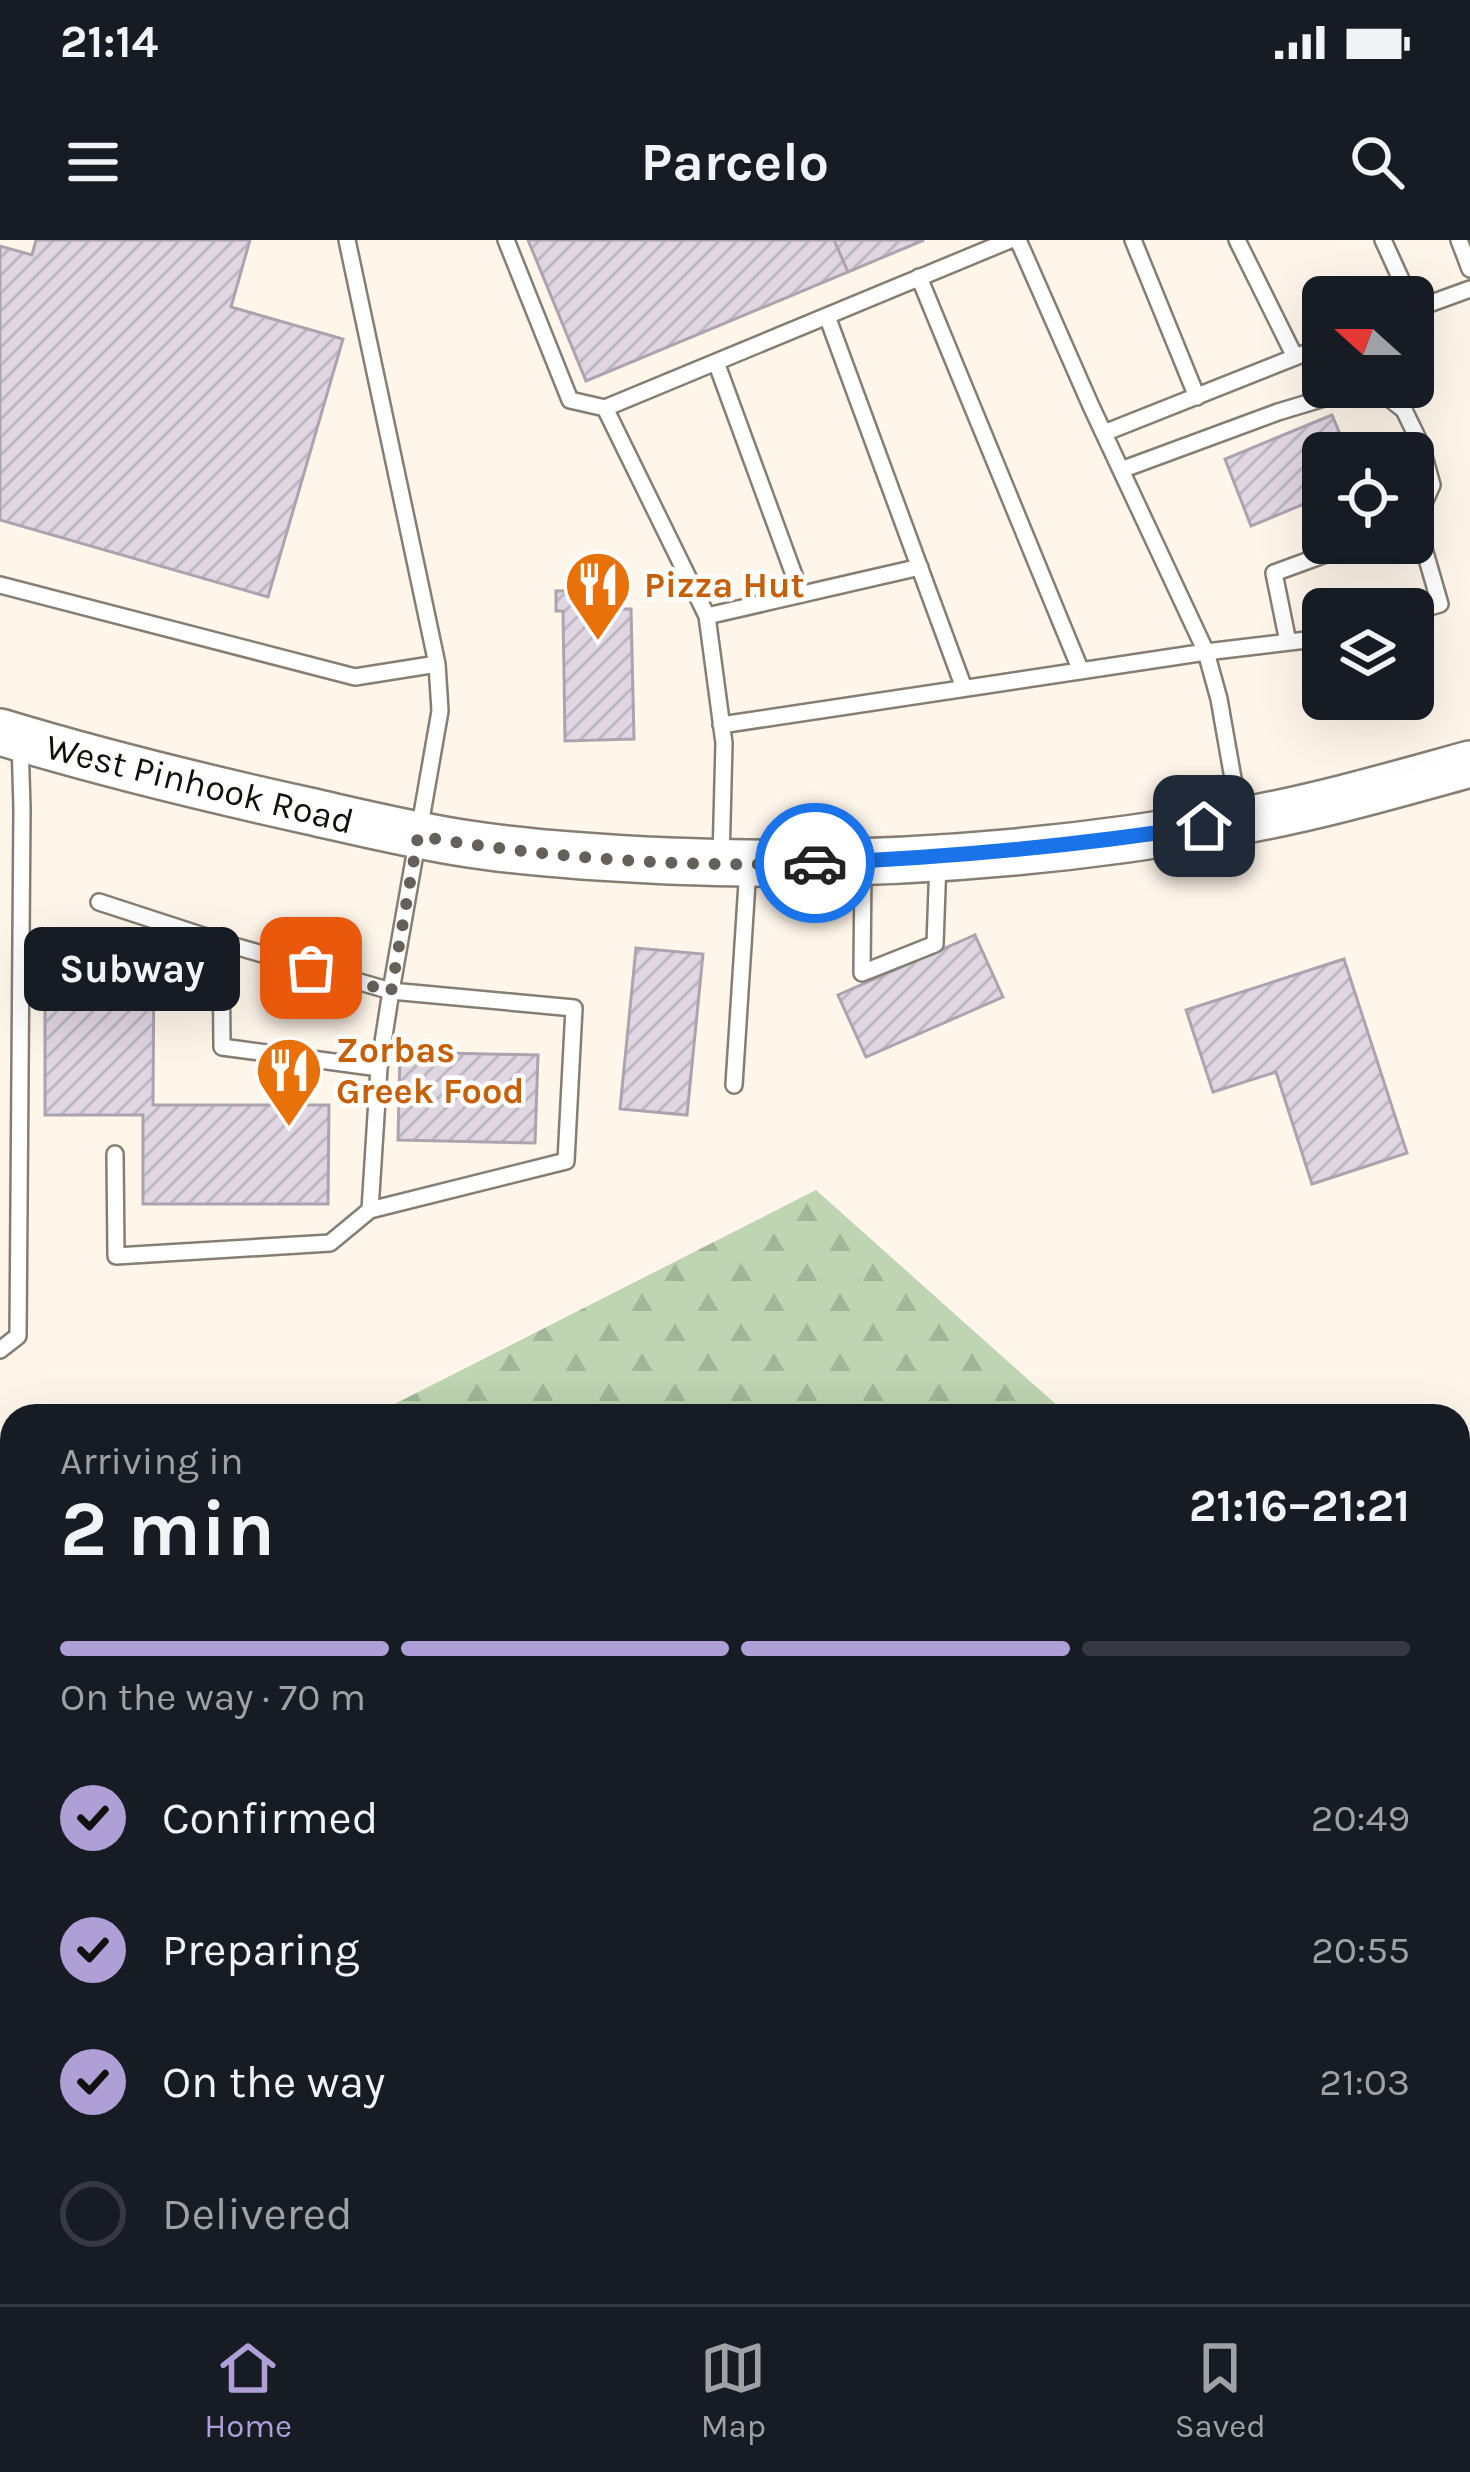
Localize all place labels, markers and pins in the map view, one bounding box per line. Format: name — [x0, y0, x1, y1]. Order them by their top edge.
restaurant icon: Pizza Hut — [563, 549, 633, 643]
place label: Pizza Hut — [644, 564, 805, 606]
pin — [1153, 775, 1255, 877]
pin — [260, 917, 362, 1019]
callout: Subway — [23, 926, 239, 1010]
place label: Zorbas Greek Food — [336, 1029, 524, 1112]
restaurant icon: Zorbas Greek Food — [254, 1035, 324, 1129]

